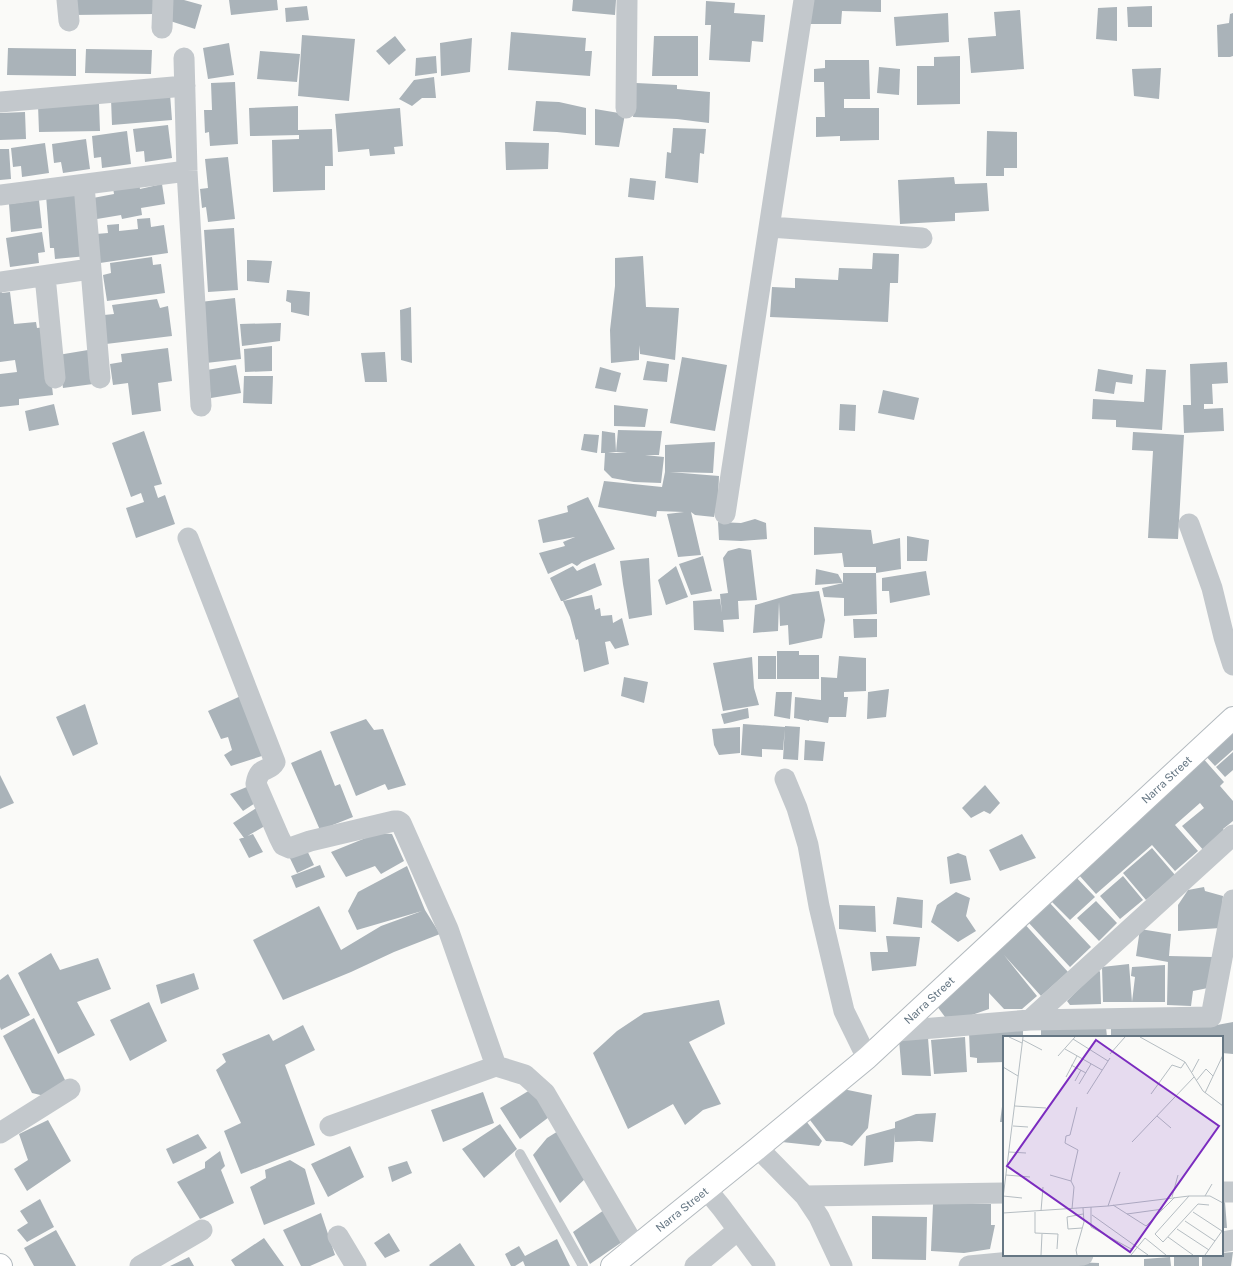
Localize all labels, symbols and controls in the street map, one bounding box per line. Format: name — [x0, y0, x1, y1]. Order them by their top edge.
street label: Narra Street — [1139, 754, 1194, 806]
street label: Narra Street — [902, 974, 957, 1026]
inset map — [1003, 1036, 1223, 1256]
street label: Narra Street — [653, 1185, 711, 1234]

